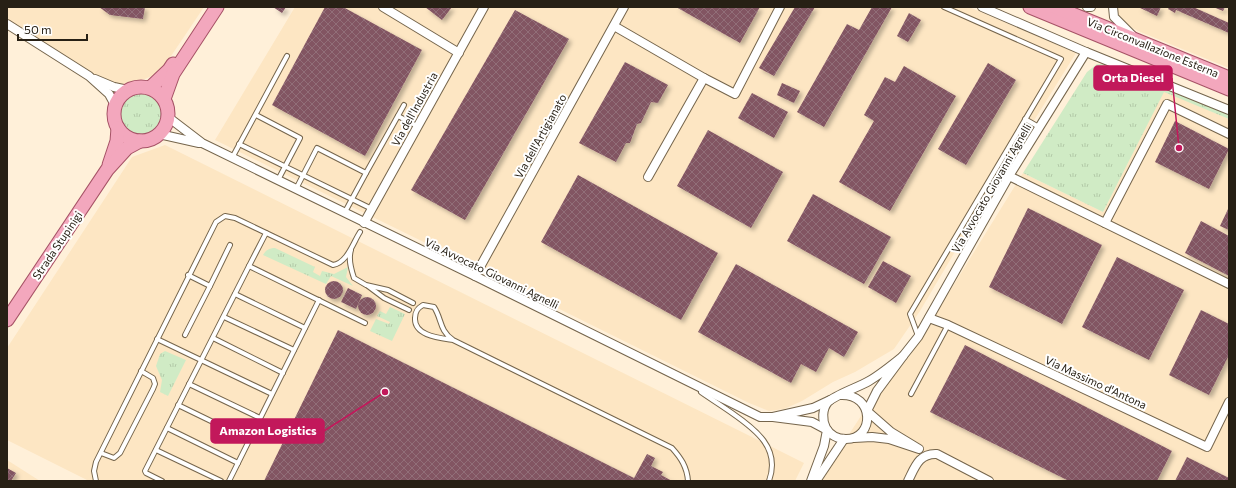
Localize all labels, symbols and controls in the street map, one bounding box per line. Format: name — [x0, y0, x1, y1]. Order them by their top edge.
street label: Via Circonvallazione Esterna — [1085, 15, 1221, 79]
scale bar — [18, 16, 87, 42]
text: 50 m — [24, 22, 52, 36]
callout: Orta Diesel — [1094, 66, 1172, 90]
street label: Via dell'Industria — [388, 70, 440, 148]
text: Orta Diesel — [1102, 70, 1164, 84]
street label: Via dell'Artigianato — [511, 91, 569, 180]
street label: Via Avvocato Giovanni Agnelli — [949, 121, 1034, 255]
street label: Strada Stupinigi — [29, 208, 85, 282]
street label: Via Avvocato Giovanni Agnelli — [423, 235, 561, 311]
street label: Via Massimo d'Antona — [1043, 353, 1149, 411]
callout: Amazon Logistics — [211, 419, 324, 443]
text: Amazon Logistics — [219, 423, 317, 437]

